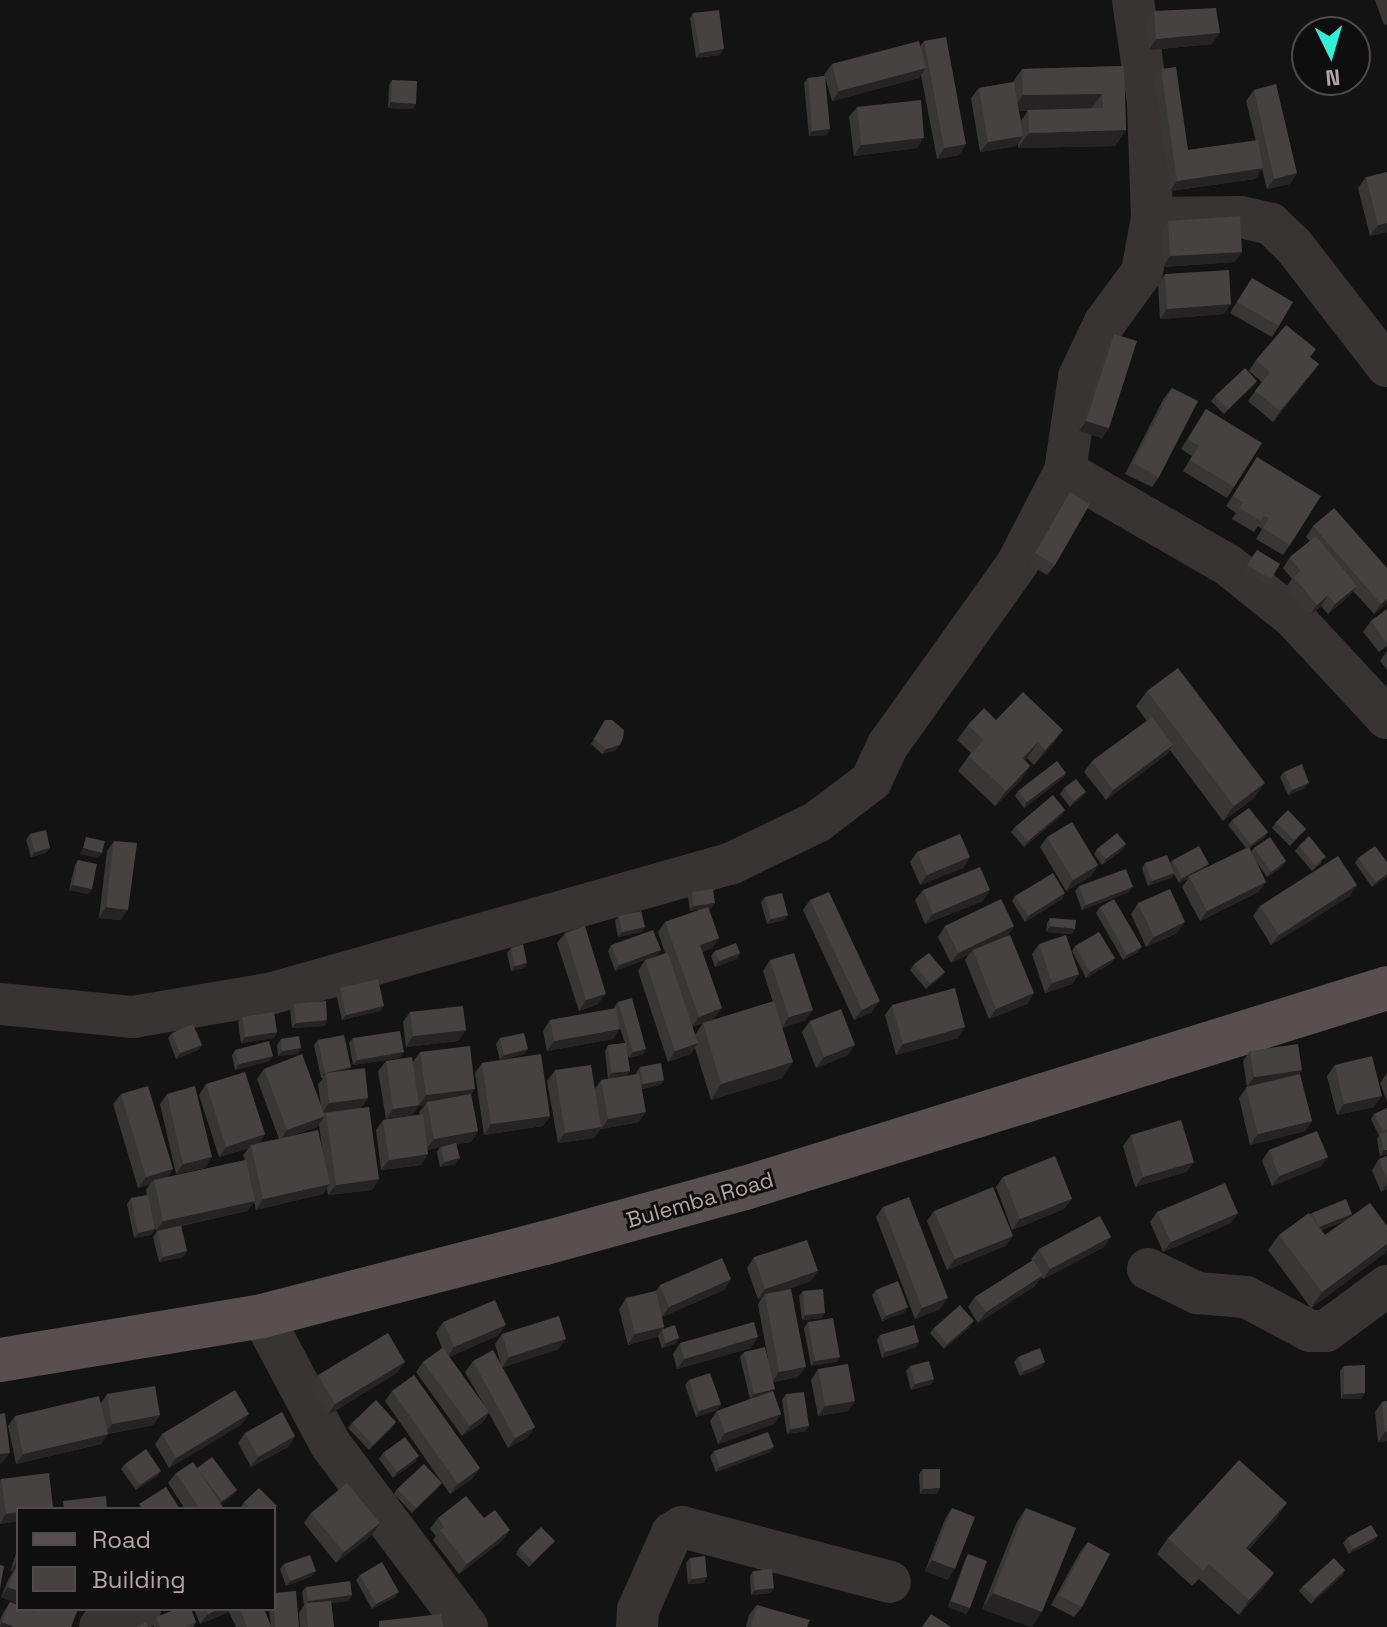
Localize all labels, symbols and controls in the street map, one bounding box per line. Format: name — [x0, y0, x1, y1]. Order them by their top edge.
north arrow — [1291, 16, 1371, 96]
text: N — [1324, 63, 1341, 93]
street label: Bulemba Road — [623, 1166, 777, 1234]
legend — [16, 1507, 276, 1611]
text: Road — [92, 1524, 151, 1555]
text: Building — [92, 1564, 186, 1595]

